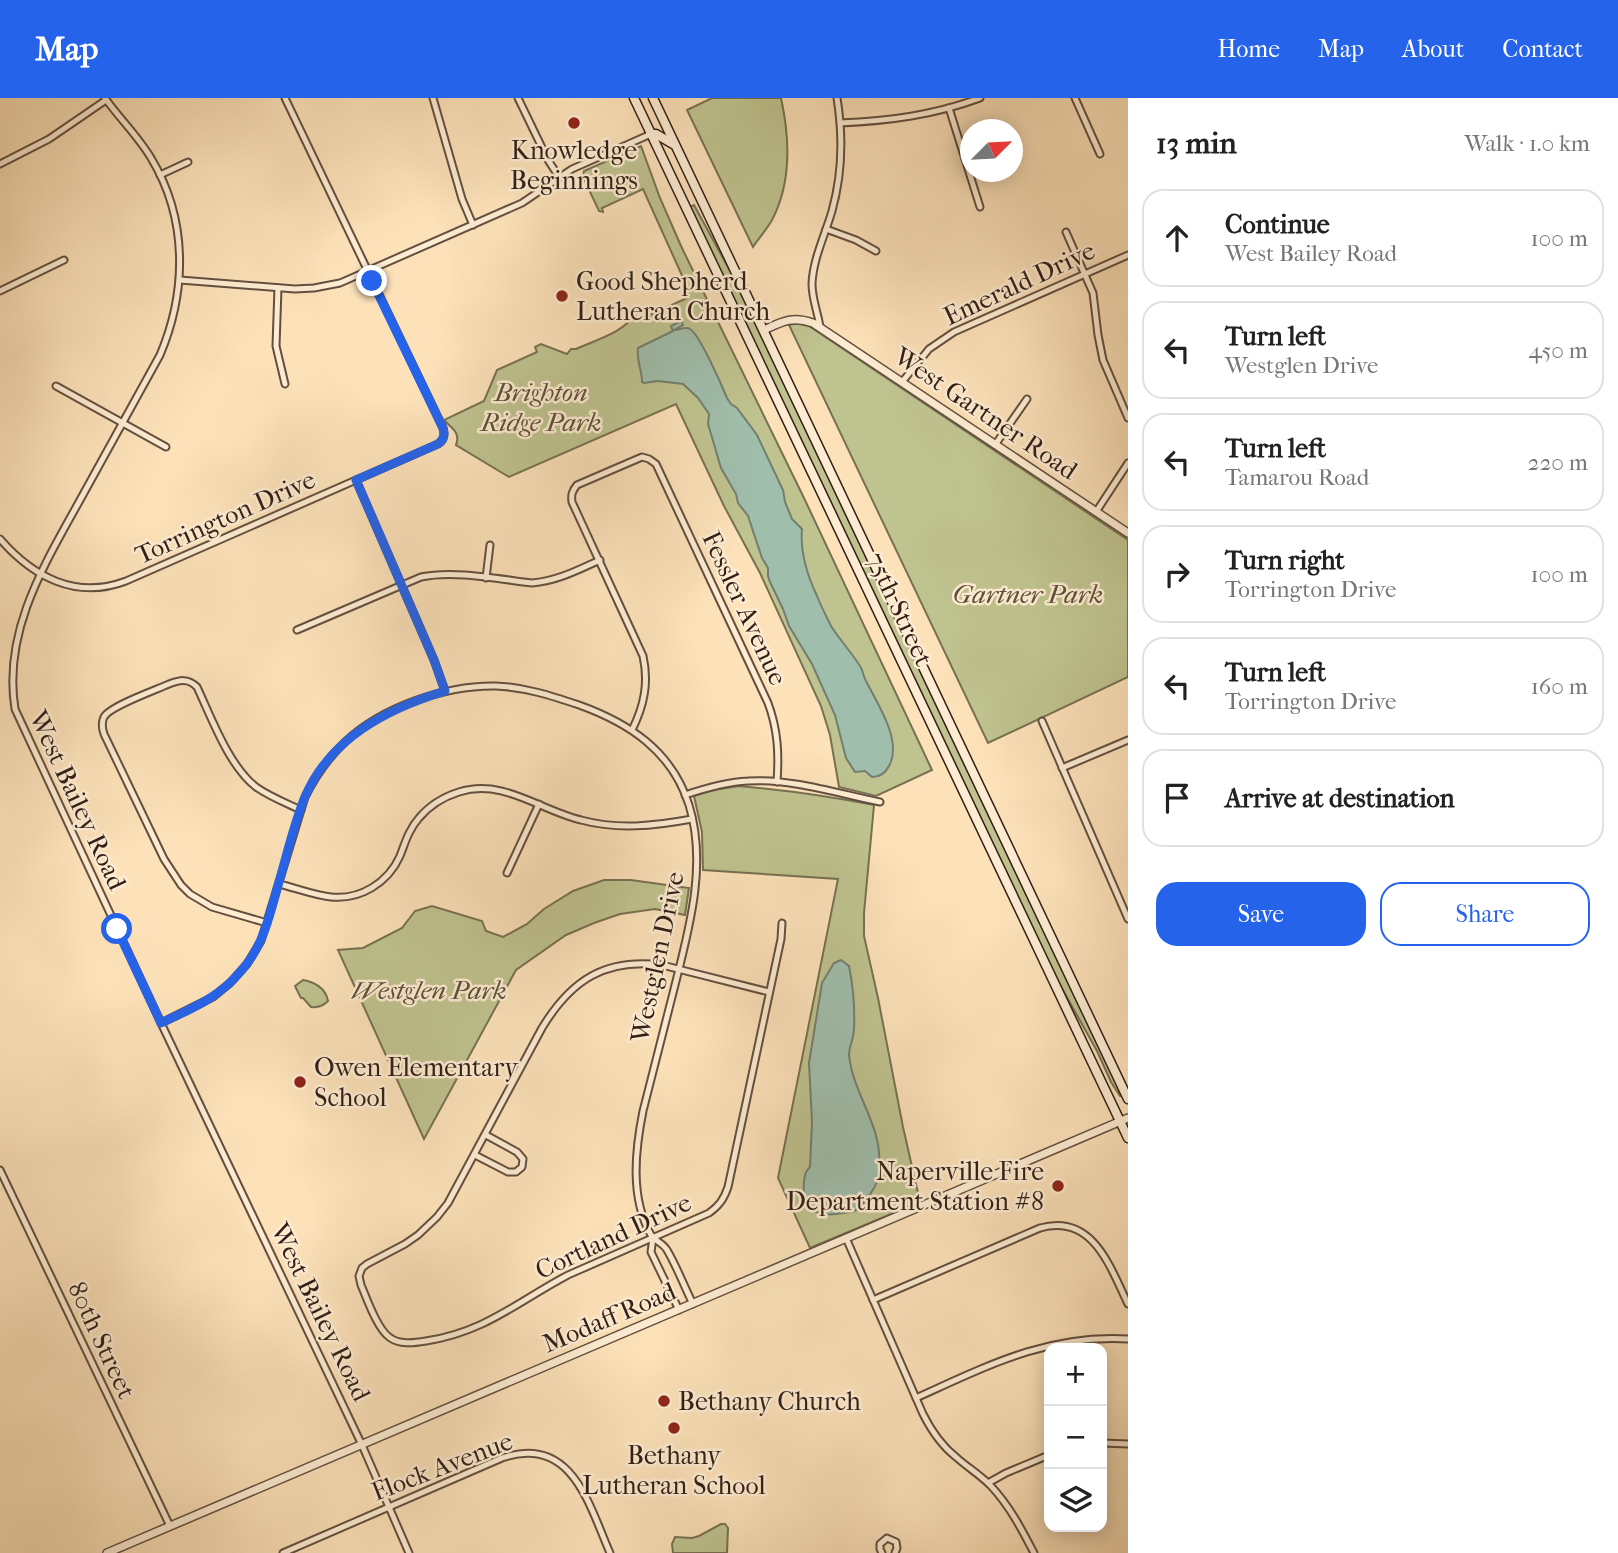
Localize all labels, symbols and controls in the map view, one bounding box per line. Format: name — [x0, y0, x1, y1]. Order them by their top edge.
text: Map — [35, 30, 98, 69]
text: Home — [1218, 35, 1280, 63]
text: Map — [1318, 35, 1364, 63]
text: About — [1402, 35, 1464, 63]
text: Contact — [1502, 35, 1583, 63]
marker: Knowledge Beginnings — [566, 115, 582, 131]
north arrow — [960, 119, 1023, 182]
text: 13 min — [1156, 126, 1237, 161]
text: Walk · 1.0 km — [1464, 130, 1590, 157]
place label: Knowledge Beginnings — [510, 135, 638, 196]
text: Continue — [1225, 209, 1330, 240]
icon: ahead — [1158, 219, 1196, 257]
text: 100 m — [1530, 225, 1588, 252]
street label: Emerald Drive — [939, 235, 1100, 332]
text: West Bailey Road — [1225, 240, 1397, 267]
route end — [356, 265, 387, 296]
place label: Good Shepherd Lutheran Church — [576, 266, 770, 327]
marker: Good Shepherd Lutheran Church — [554, 288, 570, 304]
text: Turn left — [1225, 321, 1326, 352]
icon: left — [1158, 331, 1196, 369]
text: 450 m — [1528, 337, 1588, 364]
street label: West Gartner Road — [887, 340, 1084, 487]
text: Westglen Drive — [1225, 352, 1378, 379]
park label: Brighton Ridge Park — [479, 377, 601, 438]
text: Turn left — [1225, 433, 1326, 464]
icon: left — [1158, 443, 1196, 481]
text: 220 m — [1528, 449, 1588, 476]
street label: Torrington Drive — [130, 464, 320, 571]
text: Tamarou Road — [1225, 464, 1369, 491]
street label: Fessler Avenue — [695, 526, 794, 690]
text: Turn right — [1225, 545, 1345, 576]
street label: 75th Street — [860, 547, 940, 672]
icon: right — [1158, 555, 1196, 593]
text: 100 m — [1530, 561, 1588, 588]
text: Torrington Drive — [1225, 576, 1396, 603]
park label: Gartner Park — [953, 579, 1103, 610]
text: Turn left — [1225, 657, 1326, 688]
icon: left — [1158, 667, 1196, 705]
text: 160 m — [1531, 673, 1588, 700]
text: Torrington Drive — [1225, 688, 1396, 715]
street label: West Bailey Road — [22, 705, 133, 896]
icon: arrive — [1158, 779, 1196, 817]
text: Arrive at destination — [1225, 783, 1455, 814]
street label: Westglen Drive — [624, 869, 691, 1046]
button: Save — [1156, 882, 1366, 946]
button: Share — [1380, 882, 1590, 946]
route start — [101, 913, 132, 944]
park label: Westglen Park — [351, 975, 507, 1006]
place label: Owen Elementary School — [314, 1052, 519, 1113]
marker: Owen Elementary School — [292, 1074, 308, 1090]
place label: Naperville Fire Department Station #8 — [786, 1156, 1044, 1217]
marker: Naperville Fire Department Station #8 — [1050, 1178, 1066, 1194]
street label: Cortland Drive — [530, 1187, 696, 1286]
street label: West Bailey Road — [264, 1217, 377, 1407]
street label: Modaff Road — [538, 1275, 681, 1359]
street label: 80th Street — [61, 1277, 142, 1404]
map controls — [1044, 1343, 1107, 1532]
button: + — [1044, 1343, 1107, 1406]
place label: Bethany Church — [678, 1386, 861, 1417]
marker: Bethany Church — [656, 1393, 672, 1409]
button: − — [1044, 1406, 1107, 1469]
marker: Bethany Lutheran School — [666, 1420, 682, 1436]
street label: Flock Avenue — [367, 1425, 517, 1508]
place label: Bethany Lutheran School — [582, 1440, 766, 1501]
button: layers — [1044, 1469, 1107, 1532]

